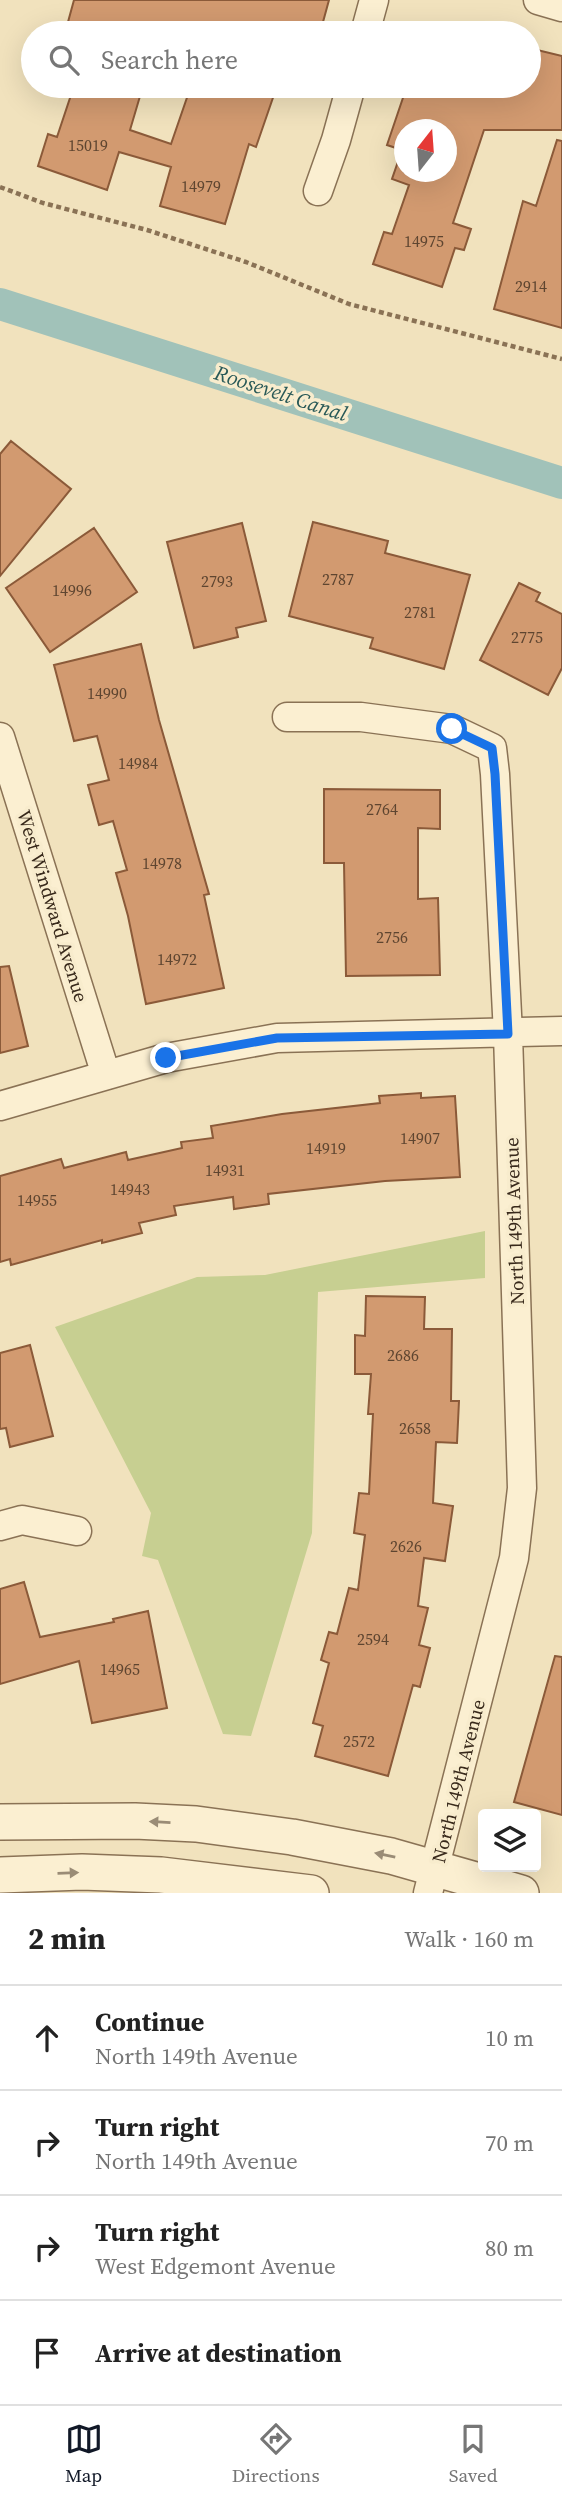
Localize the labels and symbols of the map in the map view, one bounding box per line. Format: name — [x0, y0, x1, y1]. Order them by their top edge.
north arrow — [394, 119, 457, 182]
house number: 15019 — [68, 134, 108, 156]
house number: 14979 — [181, 175, 221, 197]
house number: 14975 — [404, 230, 444, 252]
house number: 2914 — [515, 275, 547, 297]
water label: Roosevelt Canal — [210, 358, 351, 428]
house number: 2787 — [322, 568, 354, 590]
house number: 2793 — [201, 570, 233, 592]
house number: 14996 — [52, 579, 92, 601]
house number: 2781 — [404, 601, 436, 623]
house number: 2775 — [511, 626, 543, 648]
house number: 14990 — [87, 682, 127, 704]
route start — [436, 713, 467, 744]
house number: 14984 — [118, 752, 158, 774]
house number: 2764 — [366, 798, 398, 820]
street label: West Windward Avenue — [11, 807, 95, 1005]
house number: 14978 — [142, 852, 182, 874]
house number: 2756 — [376, 926, 408, 948]
house number: 14972 — [157, 948, 197, 970]
route end — [150, 1042, 181, 1073]
house number: 14907 — [400, 1127, 440, 1149]
house number: 14919 — [306, 1137, 346, 1159]
street label: North 149th Avenue — [498, 1137, 530, 1305]
house number: 14931 — [205, 1159, 245, 1181]
house number: 14943 — [110, 1178, 150, 1200]
house number: 14955 — [17, 1189, 57, 1211]
house number: 2686 — [387, 1344, 419, 1366]
house number: 2658 — [399, 1417, 431, 1439]
house number: 2626 — [390, 1535, 422, 1557]
house number: 2594 — [357, 1628, 389, 1650]
house number: 14965 — [100, 1658, 140, 1680]
street label: North 149th Avenue — [425, 1697, 491, 1865]
house number: 2572 — [343, 1730, 375, 1752]
one-way arrow — [149, 1816, 171, 1827]
one-way arrow — [374, 1850, 396, 1861]
one-way arrow — [57, 1867, 79, 1878]

